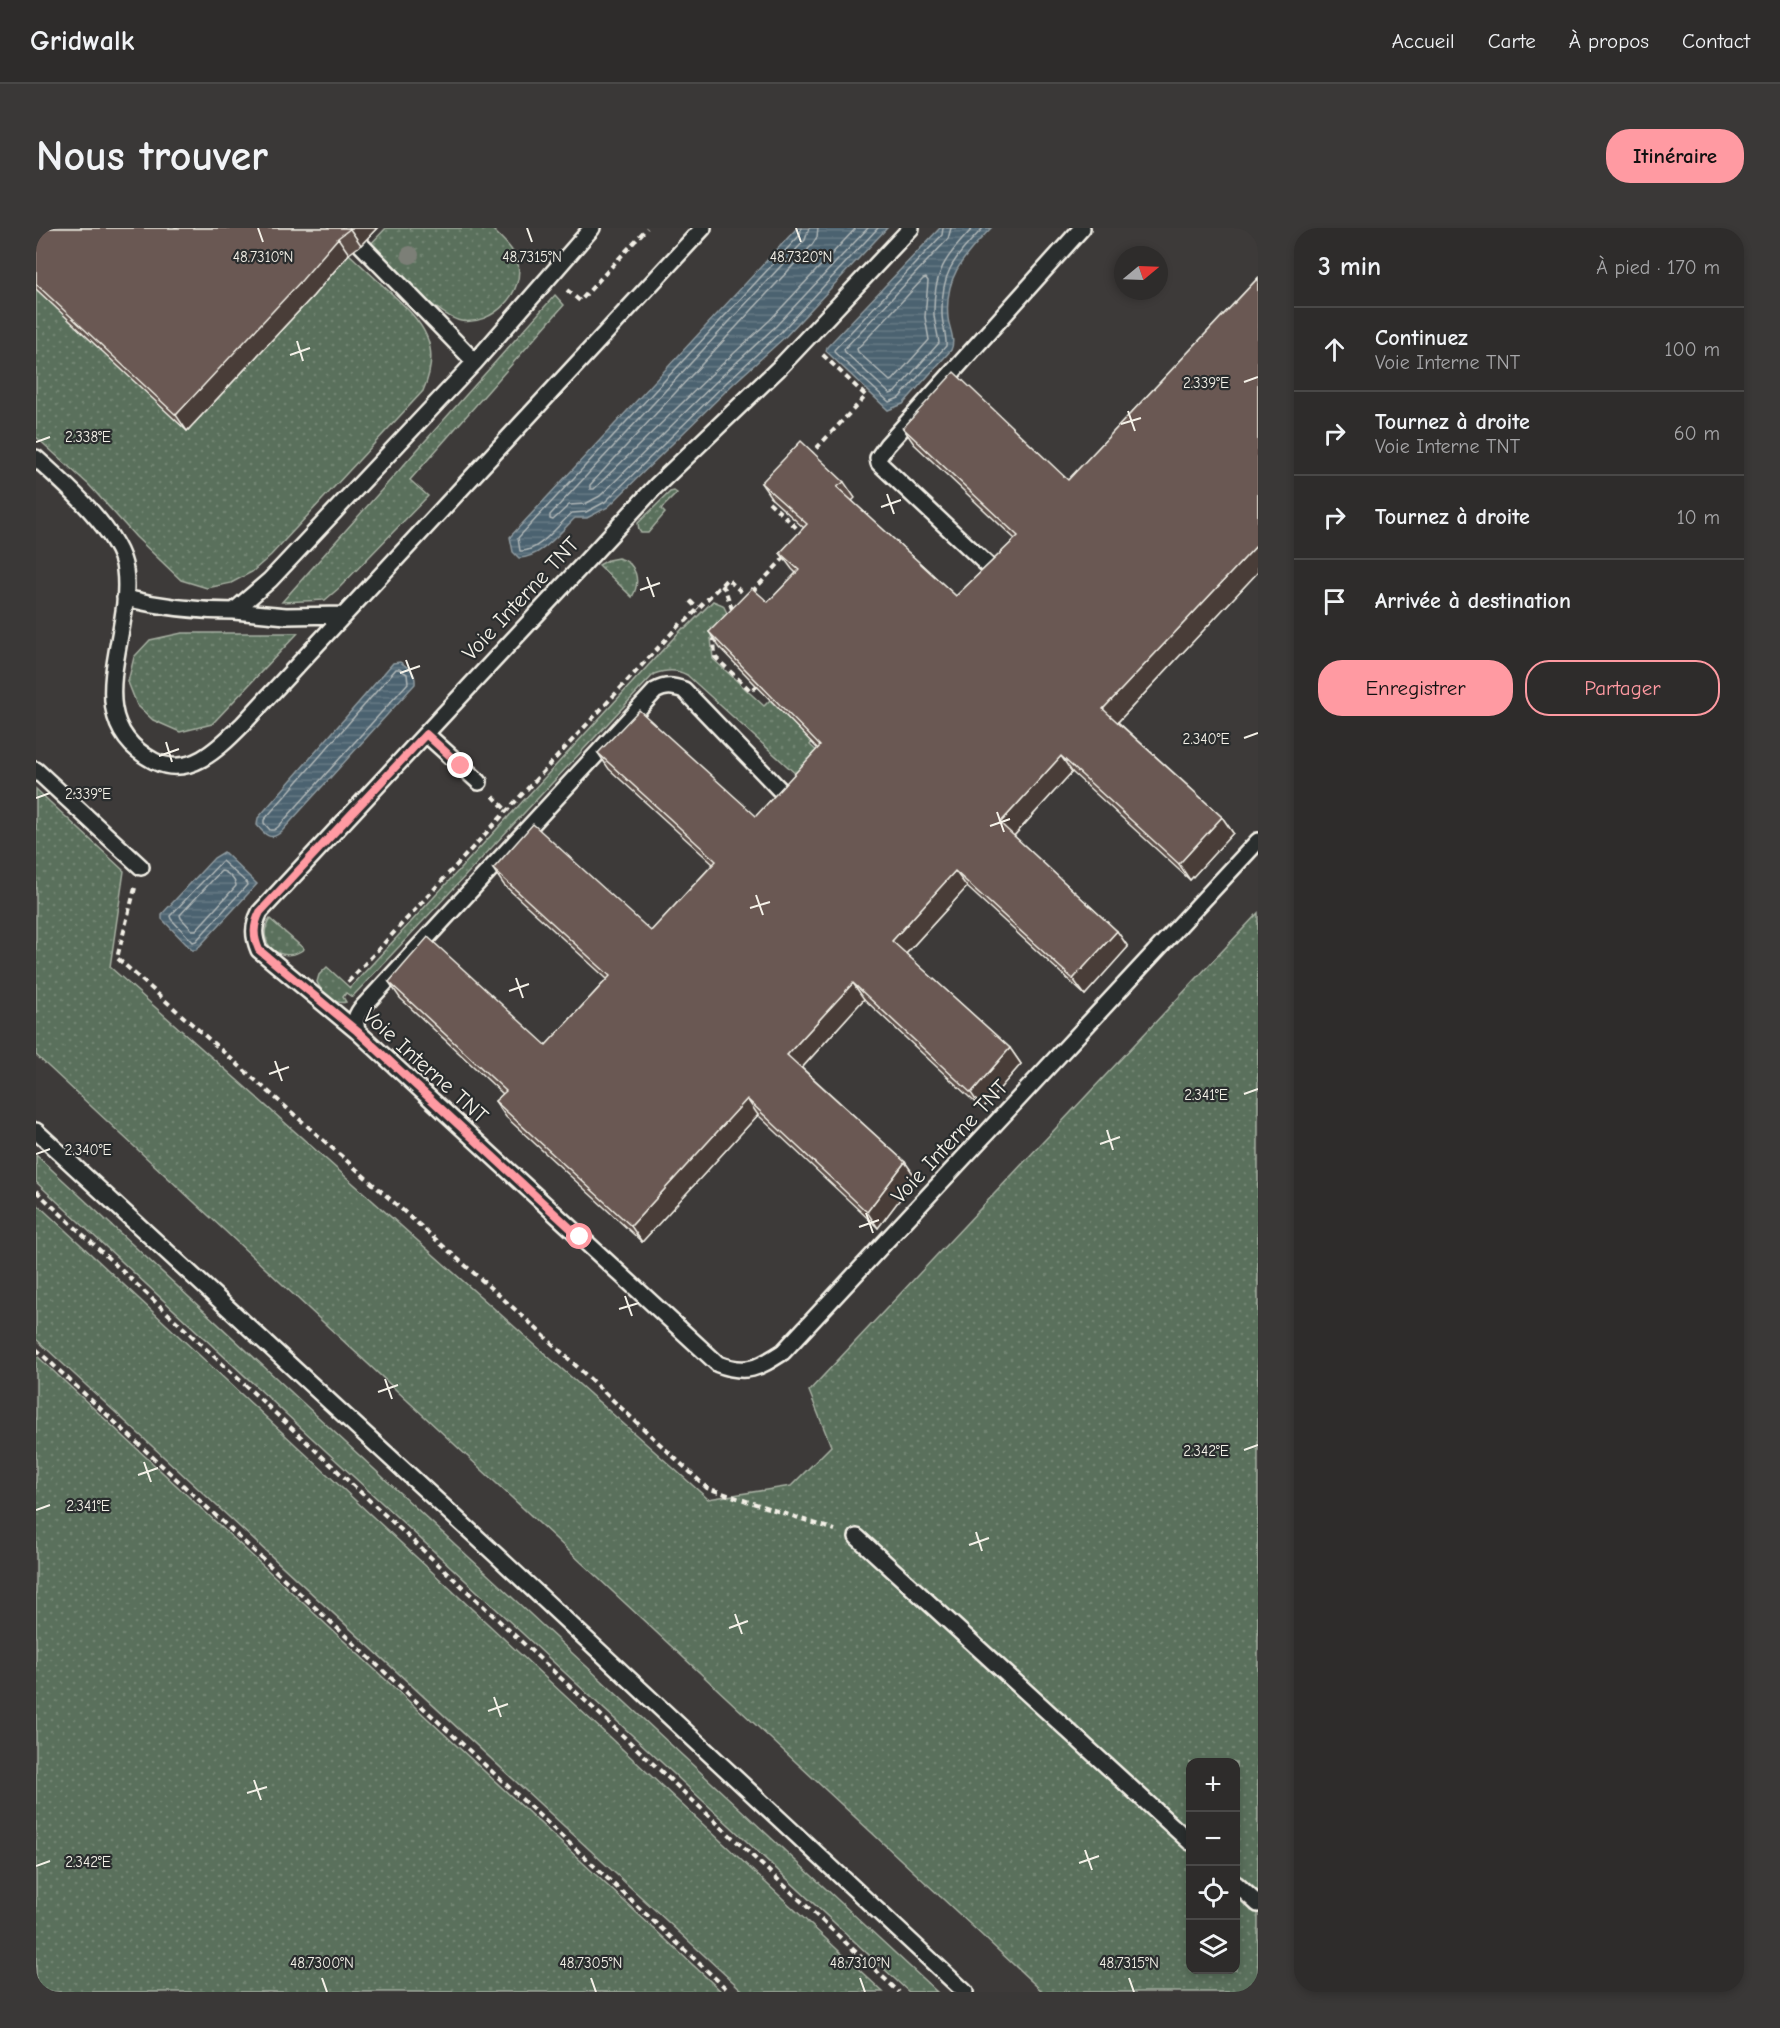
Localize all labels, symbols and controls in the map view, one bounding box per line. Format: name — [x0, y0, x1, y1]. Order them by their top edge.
text: Gridwalk — [30, 25, 134, 57]
text: Accueil — [1392, 29, 1455, 53]
text: Carte — [1488, 29, 1536, 53]
text: À propos — [1569, 29, 1649, 53]
text: Contact — [1682, 29, 1750, 53]
button: Itinéraire — [1606, 129, 1744, 183]
text: Nous trouver — [36, 132, 268, 181]
north arrow — [1114, 246, 1168, 300]
text: 48.7310°N — [233, 248, 293, 266]
text: 48.7315°N — [502, 248, 562, 266]
text: 48.7320°N — [770, 248, 832, 266]
text: 3 min — [1318, 252, 1381, 282]
text: À pied · 170 m — [1596, 256, 1720, 279]
text: Continuez — [1375, 325, 1468, 351]
icon: ahead — [1318, 333, 1351, 366]
text: 100 m — [1665, 338, 1720, 361]
text: Voie Interne TNT — [1375, 351, 1520, 374]
text: 2.339°E — [1183, 374, 1229, 392]
text: Tournez à droite — [1375, 409, 1530, 435]
icon: right — [1318, 417, 1351, 450]
text: 60 m — [1674, 422, 1720, 445]
text: 2.338°E — [65, 428, 111, 446]
text: Voie Interne TNT — [1375, 435, 1520, 458]
icon: right — [1318, 501, 1351, 534]
text: Tournez à droite — [1375, 504, 1530, 530]
text: 10 m — [1677, 506, 1720, 529]
street label: Voie Interne TNT — [457, 531, 585, 666]
icon: arrive — [1318, 585, 1351, 618]
text: Arrivée à destination — [1375, 588, 1571, 614]
button: Enregistrer — [1318, 660, 1513, 716]
button: Partager — [1525, 660, 1720, 716]
text: 2.340°E — [1183, 730, 1229, 748]
route end — [447, 752, 473, 778]
text: 2.339°E — [65, 785, 111, 803]
street label: Voie Interne TNT — [357, 1003, 494, 1129]
street label: Voie Interne TNT — [886, 1074, 1014, 1209]
text: 2.341°E — [1184, 1086, 1228, 1104]
text: 2.340°E — [65, 1141, 111, 1159]
route start — [566, 1223, 592, 1249]
text: 2.342°E — [1183, 1442, 1229, 1460]
text: 2.341°E — [66, 1497, 110, 1515]
map controls — [1186, 1758, 1240, 1974]
button: + — [1186, 1758, 1240, 1812]
button: − — [1186, 1812, 1240, 1866]
text: 2.342°E — [65, 1853, 111, 1871]
button: locate — [1186, 1866, 1240, 1920]
button: layers — [1186, 1920, 1240, 1974]
text: 48.7300°N — [290, 1954, 354, 1972]
text: 48.7305°N — [560, 1954, 622, 1972]
text: 48.7310°N — [830, 1954, 890, 1972]
text: 48.7315°N — [1099, 1954, 1159, 1972]

